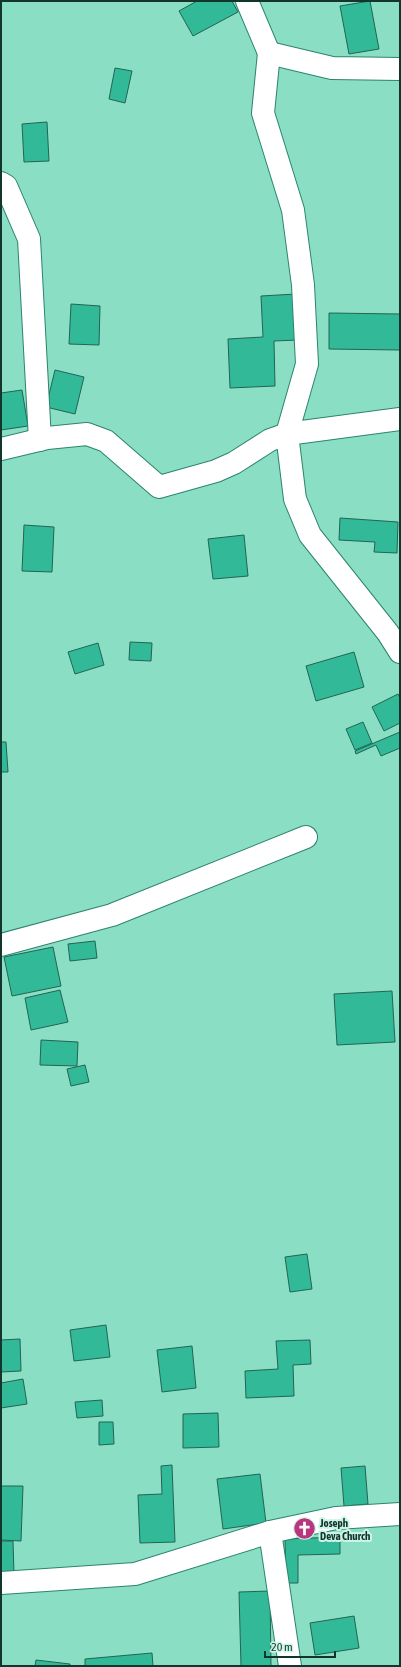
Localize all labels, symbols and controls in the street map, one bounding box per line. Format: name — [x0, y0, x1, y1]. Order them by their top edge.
church icon: Joseph Deva Church — [291, 1516, 317, 1542]
place label: Joseph Deva Church — [319, 1517, 370, 1542]
scale bar — [265, 1633, 335, 1659]
text: 20 m — [271, 1640, 293, 1654]

